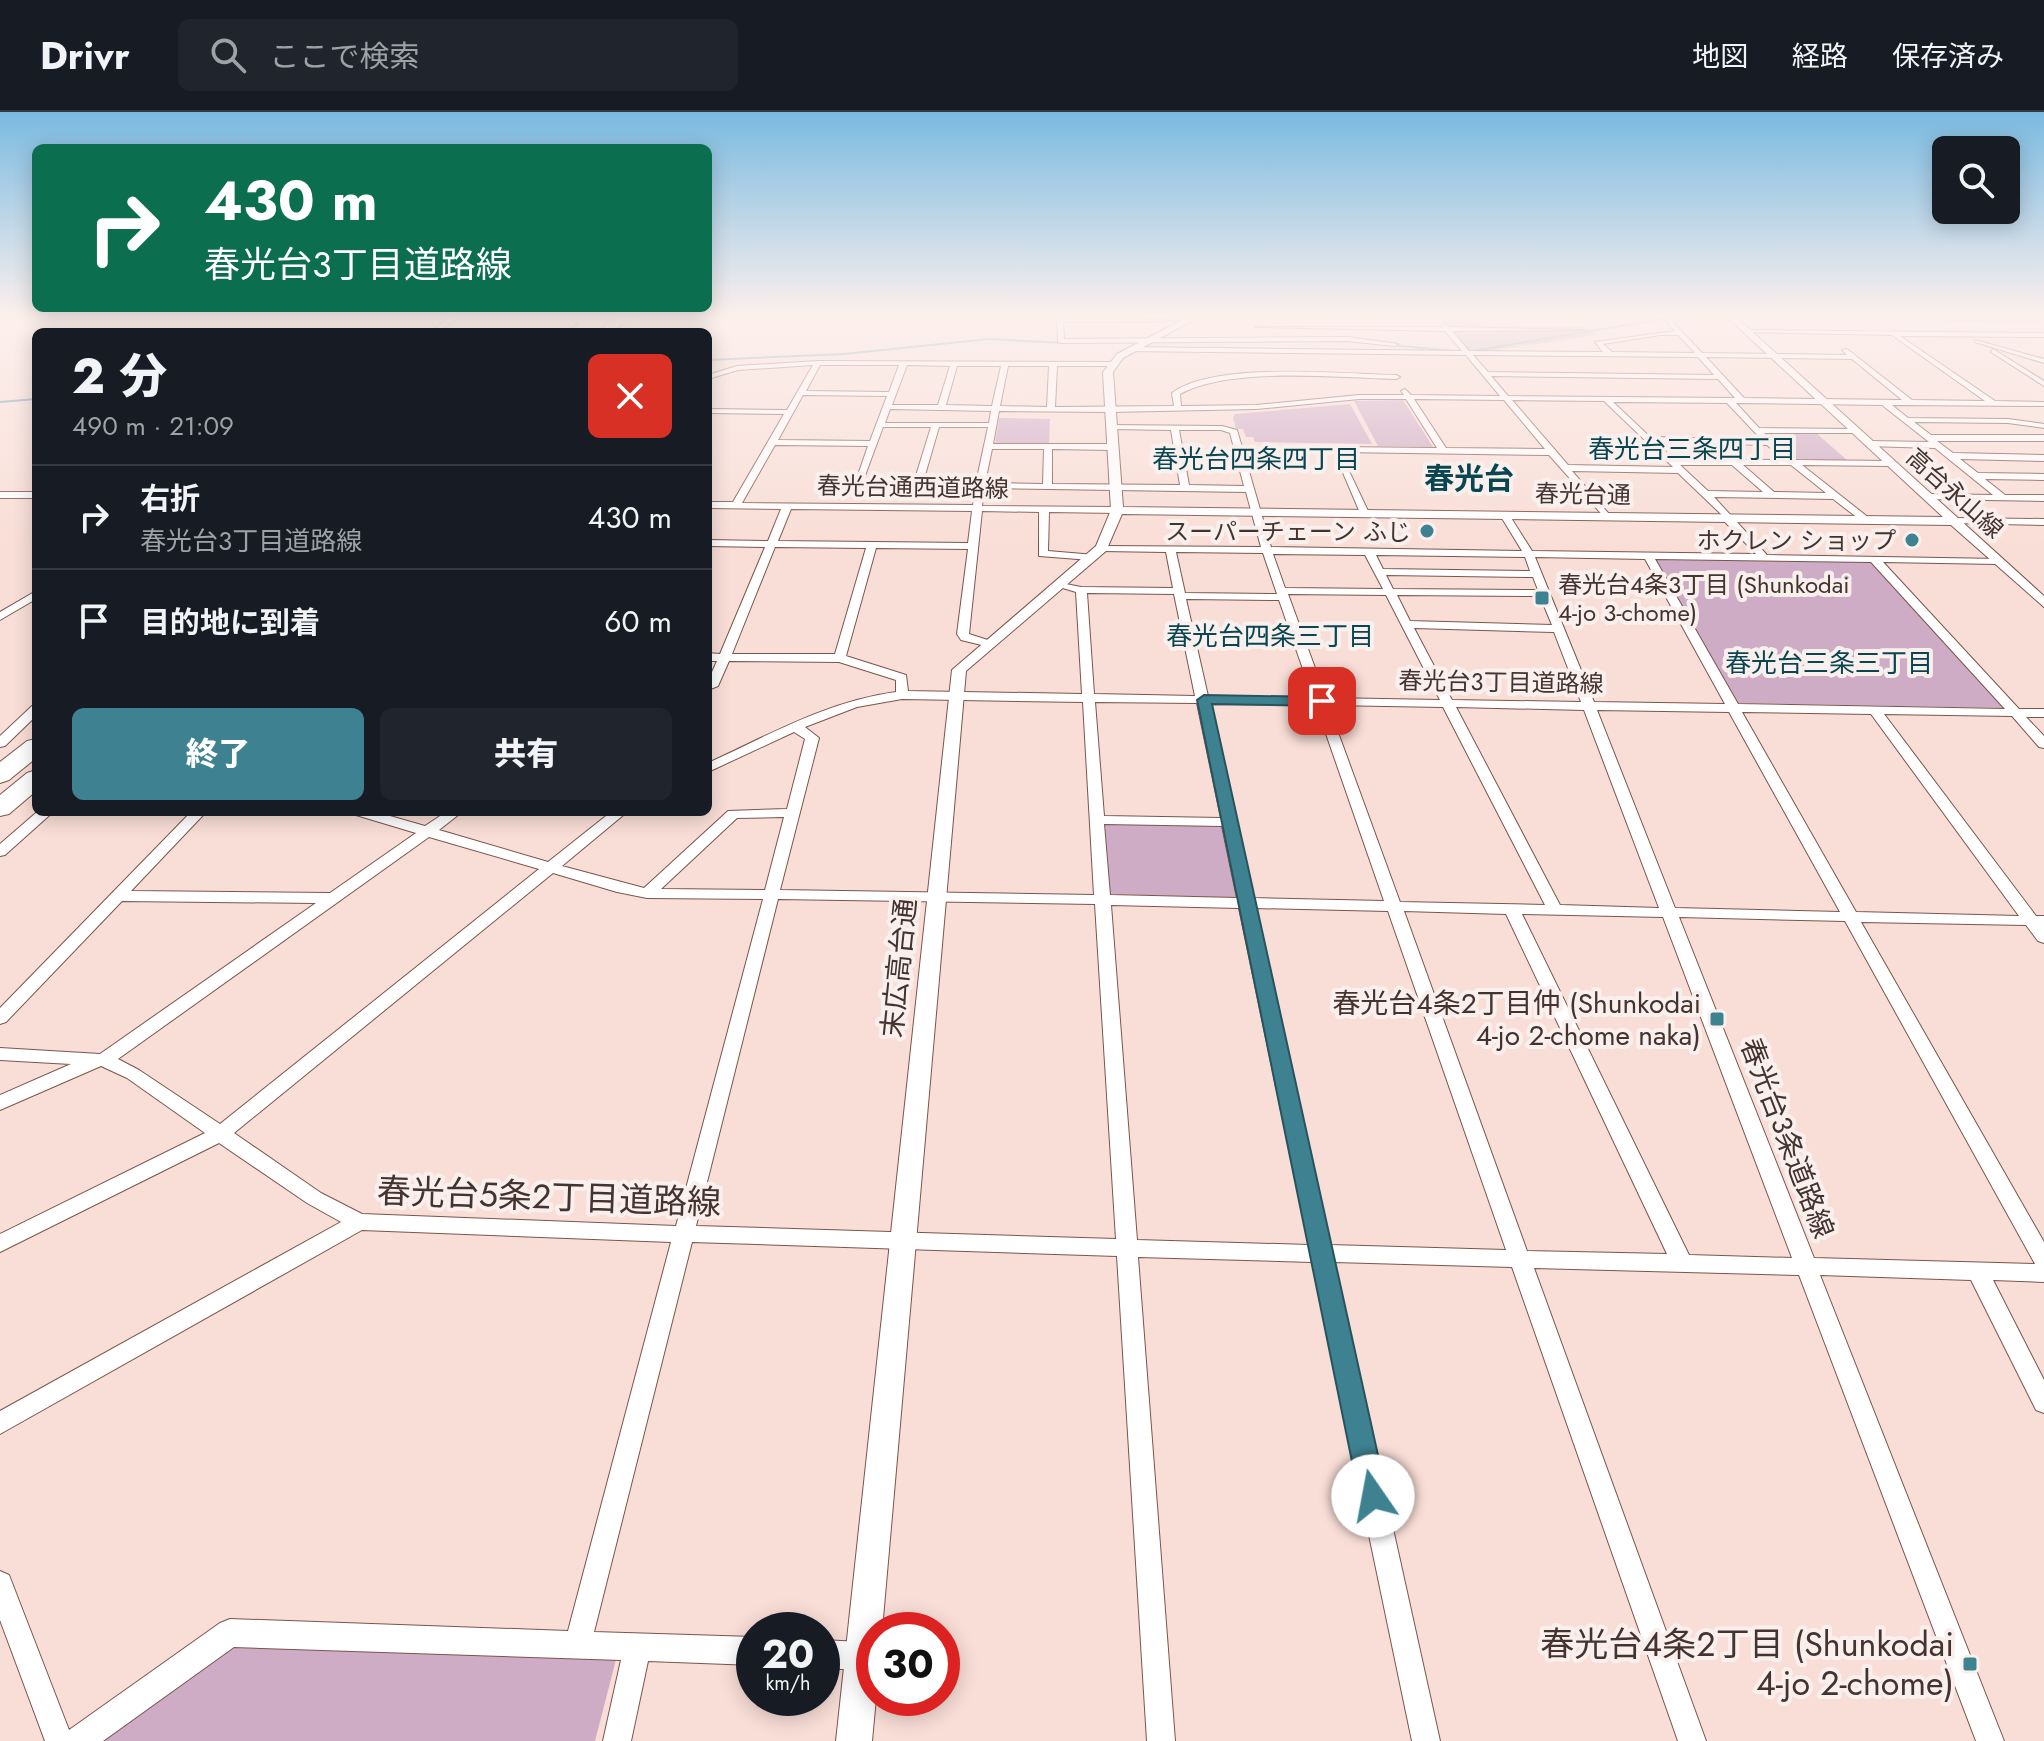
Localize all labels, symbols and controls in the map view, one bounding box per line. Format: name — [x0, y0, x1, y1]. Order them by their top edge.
search box — [178, 19, 738, 91]
text: Drivr — [40, 28, 130, 83]
icon: search — [206, 33, 250, 77]
text: ここで検索 — [270, 35, 420, 78]
text: 地図 — [1692, 36, 1748, 77]
text: 経路 — [1792, 36, 1848, 77]
text: 保存済み — [1892, 36, 2004, 77]
map controls — [1932, 136, 2020, 224]
button: search — [1932, 136, 2020, 224]
text: 430 m — [204, 160, 378, 241]
icon: right — [72, 176, 176, 280]
text: 春光台3丁目道路線 — [204, 238, 512, 290]
text: 2 分 — [72, 342, 167, 411]
button: close — [588, 354, 672, 438]
text: 490 m · 21:09 — [72, 407, 234, 445]
district label: 春光台三条四丁目 — [1588, 430, 1796, 468]
district label: 春光台四条四丁目 — [1152, 440, 1360, 478]
street label: 高台永山線 — [1899, 440, 2011, 546]
district label: 春光台 — [1424, 457, 1514, 500]
street label: 春光台通西道路線 — [817, 468, 1009, 506]
street label: 春光台通 — [1535, 476, 1631, 512]
text: 右折 — [140, 477, 200, 520]
icon: right — [72, 495, 116, 539]
text: 430 m — [588, 496, 672, 539]
place label: スーパーチェーン ふじ — [1165, 514, 1411, 549]
text: 春光台3丁目道路線 — [140, 522, 362, 560]
marker: スーパーチェーン ふじ — [1418, 522, 1436, 540]
place label: ホクレン ショップ — [1697, 523, 1896, 558]
marker: ホクレン ショップ — [1903, 531, 1921, 549]
place label: 春光台4条3丁目 (Shunkodai 4-jo 3-chome) — [1558, 567, 1849, 630]
marker: 春光台4条3丁目 (Shunkodai 4-jo 3-chome) — [1533, 589, 1551, 607]
icon: arrive — [72, 599, 116, 643]
text: 60 m — [604, 600, 672, 643]
text: 目的地に到着 — [140, 601, 320, 644]
district label: 春光台四条三丁目 — [1166, 617, 1374, 655]
district label: 春光台三条三丁目 — [1725, 644, 1933, 682]
street label: 春光台3丁目道路線 — [1398, 663, 1604, 701]
pin — [1288, 667, 1356, 735]
icon: arrive — [1300, 679, 1344, 723]
button: 終了 — [72, 708, 364, 800]
button: 共有 — [380, 708, 672, 800]
street label: 末広高台通 — [871, 896, 927, 1040]
place label: 春光台4条2丁目仲 (Shunkodai 4-jo 2-chome naka) — [1332, 983, 1701, 1056]
marker: 春光台4条2丁目仲 (Shunkodai 4-jo 2-chome naka) — [1708, 1010, 1726, 1028]
street label: 春光台3条道路線 — [1730, 1032, 1844, 1244]
street label: 春光台5条2丁目道路線 — [376, 1167, 722, 1227]
position arrow — [1331, 1454, 1415, 1538]
speed limit sign: 30 — [856, 1612, 960, 1716]
place label: 春光台4条2丁目 (Shunkodai 4-jo 2-chome) — [1540, 1620, 1954, 1708]
text: 20 — [762, 1625, 814, 1683]
marker: 春光台4条2丁目 (Shunkodai 4-jo 2-chome) — [1961, 1655, 1979, 1673]
text: km/h — [765, 1669, 811, 1698]

